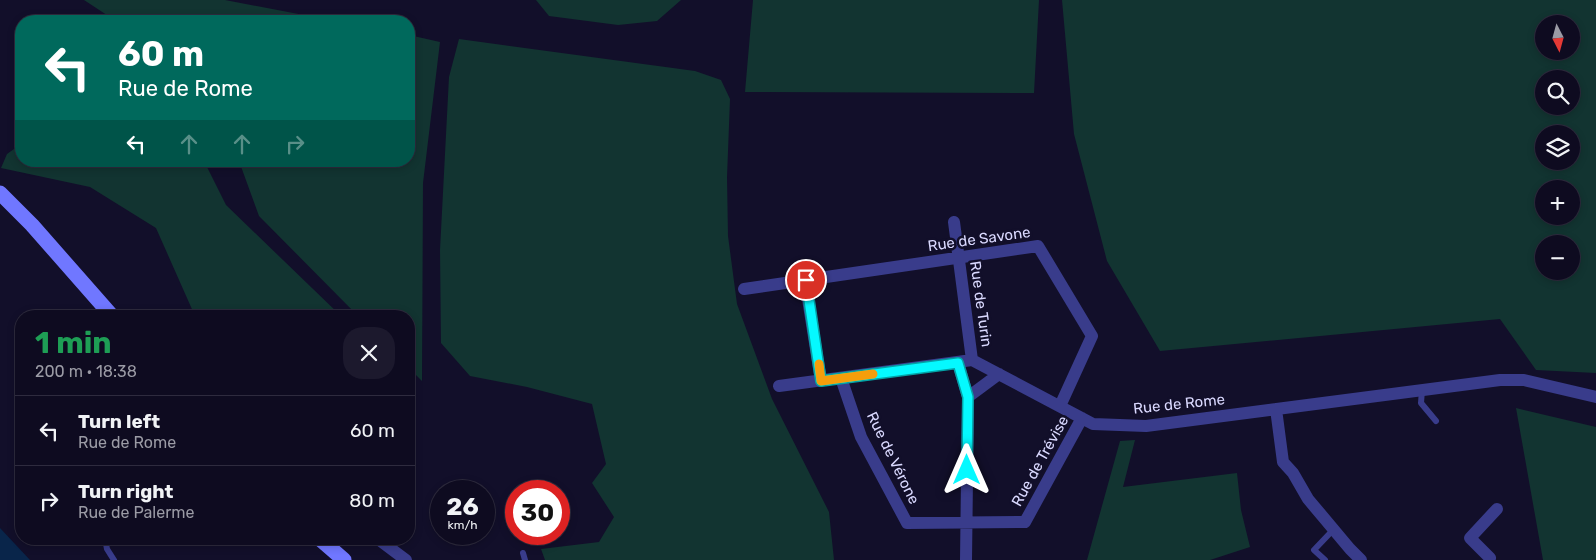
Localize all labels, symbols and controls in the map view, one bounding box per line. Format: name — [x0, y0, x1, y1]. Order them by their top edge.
north arrow — [1535, 15, 1580, 60]
map controls — [1535, 15, 1580, 280]
text: 60 m — [118, 33, 204, 75]
icon: left — [35, 35, 100, 100]
button: search — [1535, 70, 1580, 115]
text: Rue de Rome — [118, 75, 253, 102]
button: layers — [1535, 125, 1580, 170]
icon: left — [122, 130, 150, 158]
icon: ahead — [175, 130, 203, 158]
icon: ahead — [228, 130, 256, 158]
icon: right — [281, 130, 309, 158]
button: + — [1535, 180, 1580, 225]
street label: Rue de Savone — [926, 223, 1032, 255]
button: − — [1535, 235, 1580, 280]
pin — [785, 259, 827, 301]
street label: Rue de Turin — [966, 260, 996, 348]
icon: arrive — [792, 266, 820, 294]
text: 1 min — [35, 325, 112, 361]
button: close — [343, 327, 395, 379]
text: 200 m · 18:38 — [35, 362, 137, 381]
street label: Rue de Rome — [1132, 390, 1226, 418]
street label: Rue de Vérone — [863, 409, 923, 507]
text: Turn left — [78, 410, 160, 433]
street label: Rue de Trévise — [1008, 413, 1072, 509]
icon: left — [35, 417, 63, 445]
text: 60 m — [350, 419, 395, 442]
text: Rue de Rome — [78, 433, 176, 452]
position arrow — [940, 443, 992, 495]
text: Turn right — [78, 480, 173, 503]
speed limit sign: 30 — [505, 480, 570, 545]
icon: right — [35, 487, 63, 515]
text: 80 m — [349, 489, 395, 512]
text: 26 — [446, 492, 479, 521]
text: Rue de Palerme — [78, 503, 194, 522]
text: km/h — [448, 518, 477, 532]

